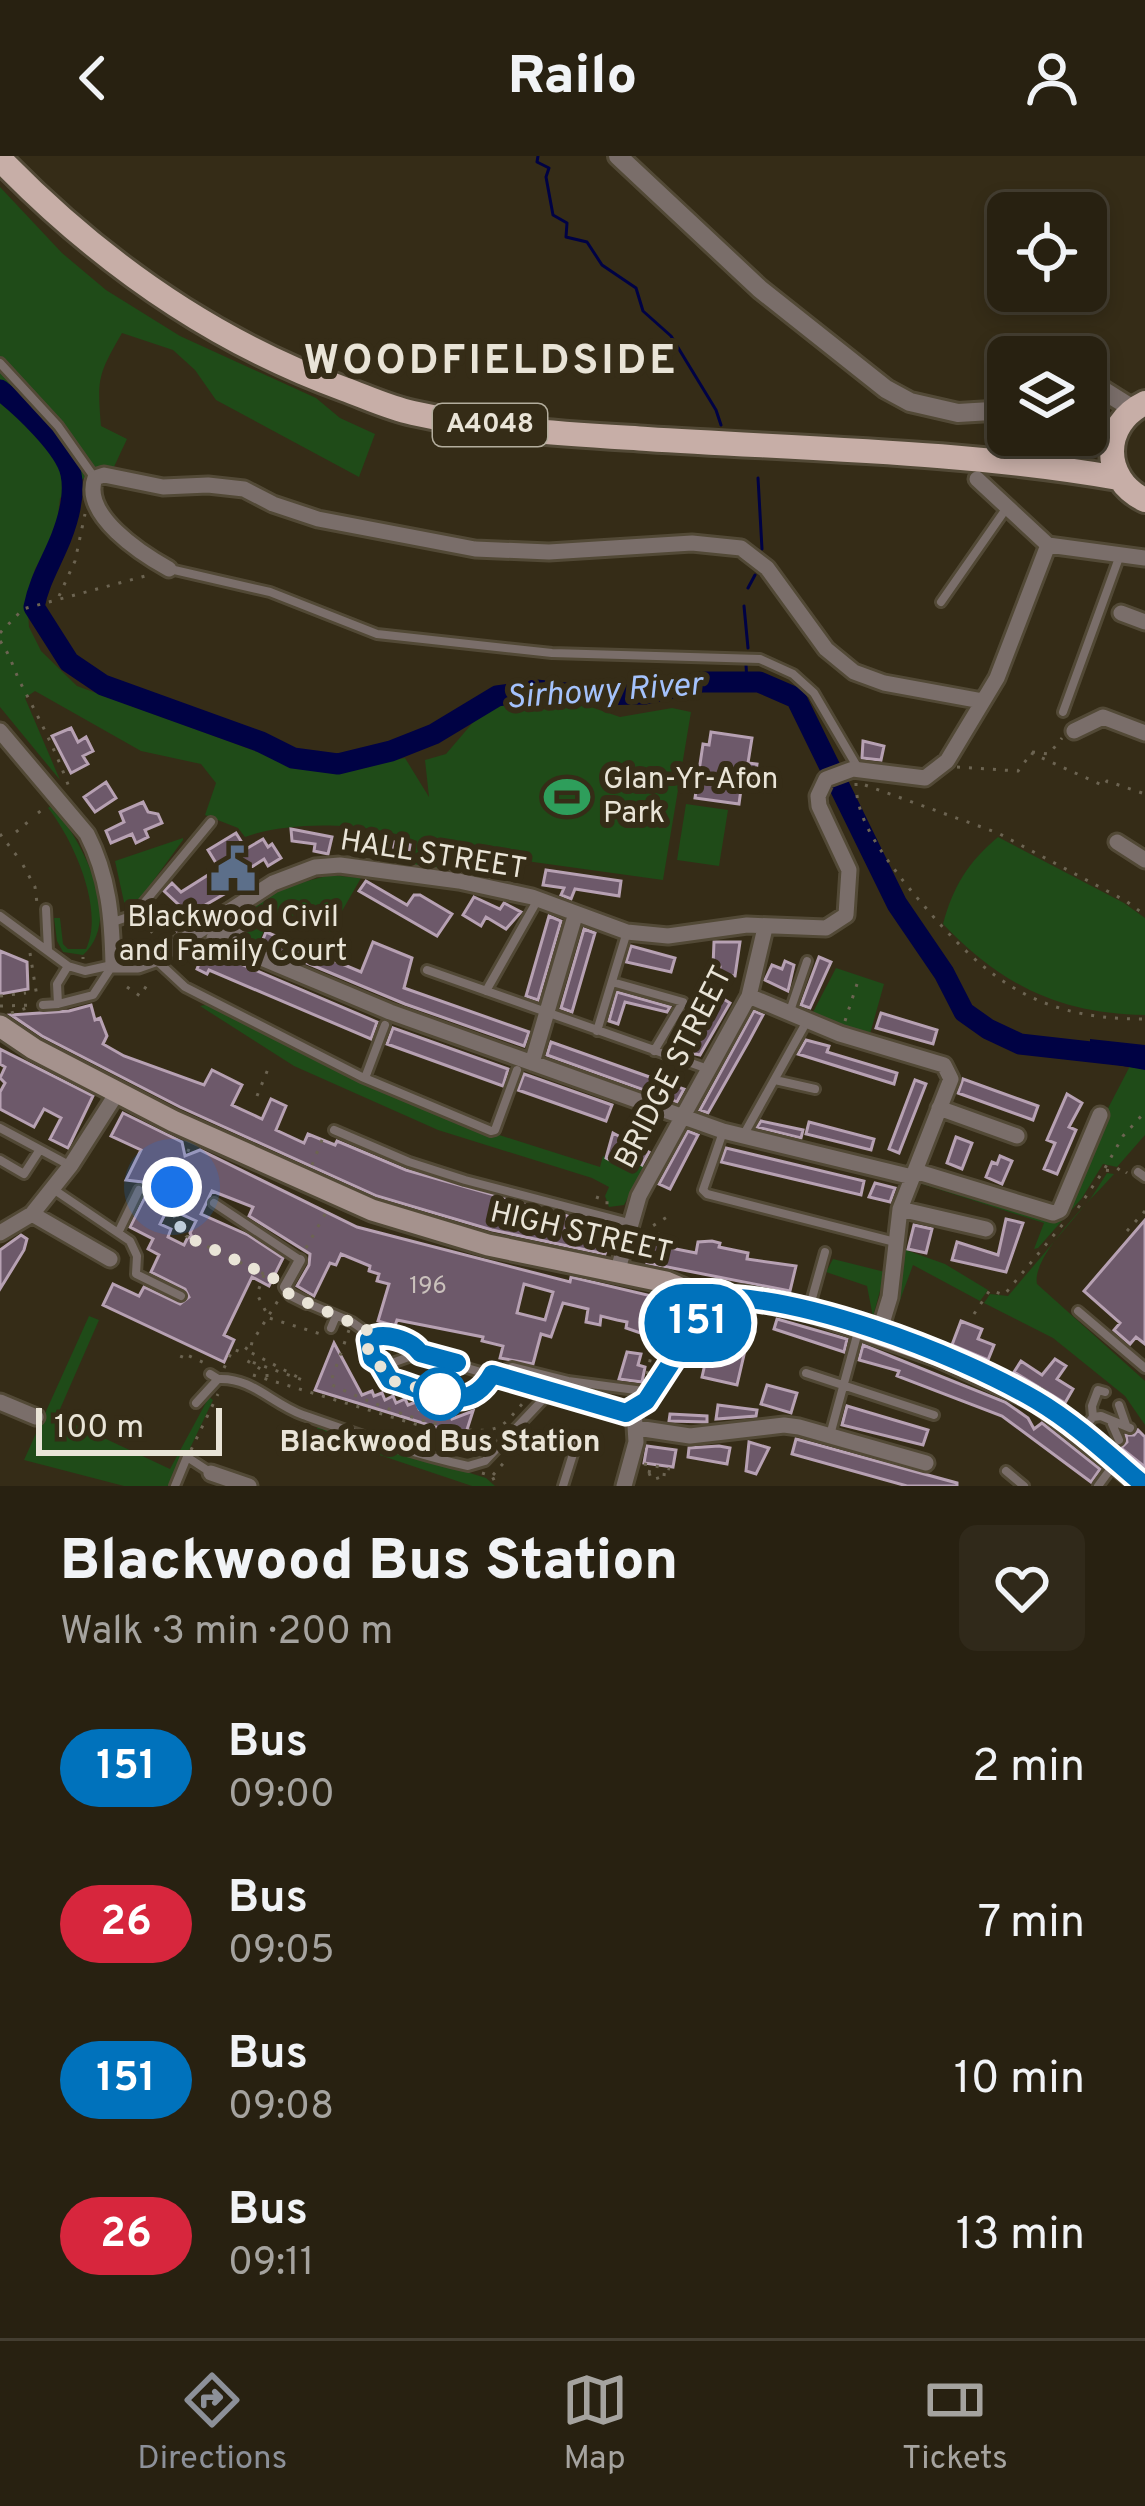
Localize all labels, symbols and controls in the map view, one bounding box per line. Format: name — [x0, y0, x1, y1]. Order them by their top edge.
text: Railo — [508, 44, 637, 113]
icon: back — [60, 45, 126, 111]
icon: person — [1019, 45, 1085, 111]
map controls — [987, 192, 1107, 456]
button: locate — [987, 192, 1107, 312]
district label: WOODFIELDSIDE — [304, 336, 678, 389]
button: layers — [987, 336, 1107, 456]
road number: A4048 — [433, 404, 547, 446]
water label: Sirhowy River — [504, 665, 706, 721]
place label: Glan-Yr-Afon Park — [603, 762, 778, 833]
sports icon: Glan-Yr-Afon Park — [542, 772, 592, 822]
street label: HALL STREET — [337, 823, 529, 889]
public building icon: Blackwood Civil and Family Court — [208, 844, 258, 894]
place label: Blackwood Civil and Family Court — [119, 900, 347, 971]
street label: BRIDGE STREET — [608, 961, 742, 1175]
your location — [142, 1157, 202, 1217]
street label: HIGH STREET — [486, 1195, 676, 1273]
house number: 196 — [409, 1272, 447, 1302]
line badge: 151 — [629, 1284, 767, 1362]
text: 151 — [668, 1296, 728, 1349]
marker: Blackwood Bus Station — [415, 1369, 465, 1419]
scale bar — [36, 1402, 222, 1455]
text: 100 m — [54, 1408, 144, 1450]
place label: Blackwood Bus Station — [280, 1425, 600, 1462]
button: heart — [959, 1525, 1085, 1651]
text: Blackwood Bus Station — [60, 1528, 678, 1600]
text: Walk · 3 min · 200 m — [60, 1609, 393, 1658]
text: Bus — [228, 1715, 308, 1772]
text: 2 min — [972, 1740, 1085, 1797]
text: 151 — [96, 1741, 156, 1794]
text: 09:00 — [228, 1772, 335, 1821]
text: Bus — [228, 1871, 308, 1928]
text: 7 min — [978, 1896, 1085, 1953]
text: 26 — [100, 1897, 152, 1950]
text: 09:05 — [228, 1928, 334, 1977]
text: Bus — [228, 2027, 308, 2084]
text: 10 min — [954, 2052, 1085, 2109]
text: 151 — [96, 2053, 156, 2106]
text: 09:08 — [228, 2084, 334, 2133]
text: Bus — [228, 2183, 308, 2240]
text: 13 min — [956, 2208, 1085, 2265]
text: 26 — [100, 2209, 152, 2262]
text: 09:11 — [228, 2240, 314, 2289]
tab: Directions — [137, 2367, 287, 2481]
tab: Map — [562, 2367, 628, 2481]
tab: Tickets — [902, 2367, 1008, 2481]

